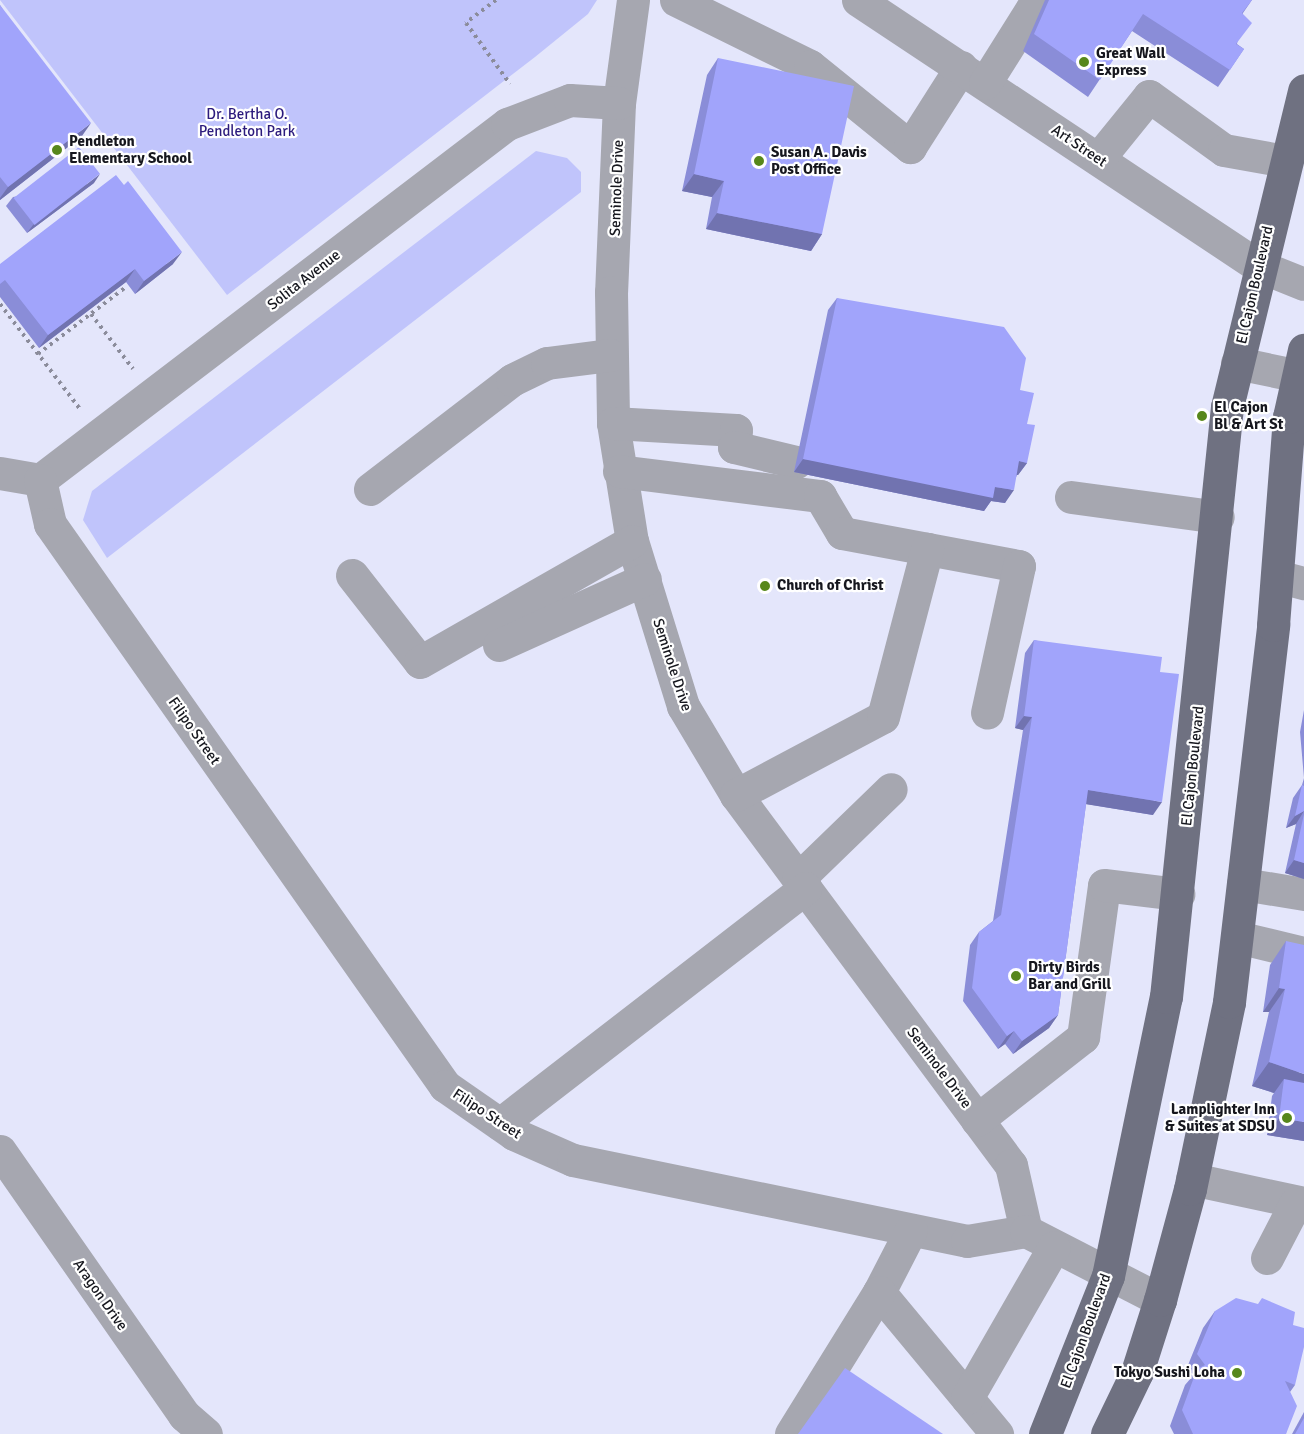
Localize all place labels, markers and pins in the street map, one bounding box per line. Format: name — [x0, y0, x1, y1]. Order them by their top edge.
place label: Great Wall Express — [1096, 44, 1166, 79]
marker: Great Wall Express — [1077, 55, 1091, 69]
place label: Pendleton Elementary School — [69, 132, 192, 167]
marker: Pendleton Elementary School — [50, 143, 64, 157]
place label: Susan A. Davis Post Office — [771, 143, 867, 178]
marker: Susan A. Davis Post Office — [752, 154, 766, 168]
place label: El Cajon Bl & Art St — [1214, 398, 1283, 433]
marker: El Cajon Bl & Art St — [1195, 409, 1209, 423]
place label: Church of Christ — [777, 577, 884, 595]
marker: Church of Christ — [758, 579, 772, 593]
place label: Dirty Birds Bar and Grill — [1028, 958, 1111, 993]
marker: Dirty Birds Bar and Grill — [1009, 969, 1023, 983]
place label: Lamplighter Inn & Suites at SDSU — [1165, 1100, 1275, 1135]
marker: Lamplighter Inn & Suites at SDSU — [1280, 1111, 1294, 1125]
place label: Tokyo Sushi Loha — [1114, 1364, 1225, 1382]
marker: Tokyo Sushi Loha — [1230, 1366, 1244, 1380]

